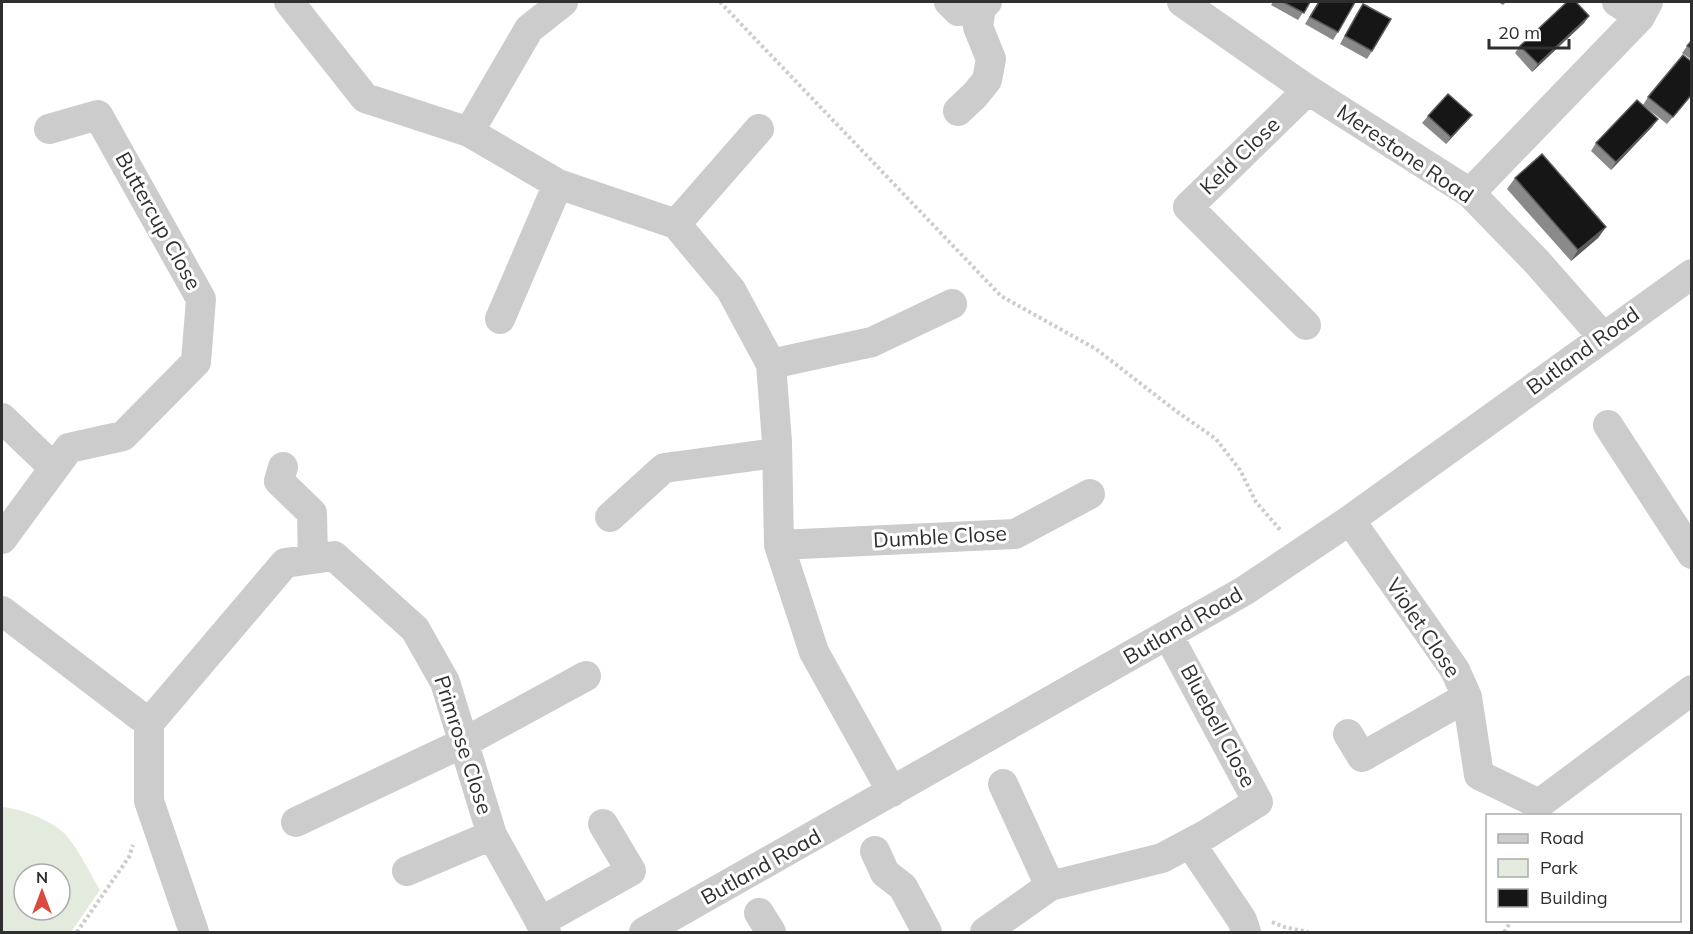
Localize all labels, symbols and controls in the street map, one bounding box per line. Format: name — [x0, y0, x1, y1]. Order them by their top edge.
scale bar — [1489, 12, 1568, 50]
text: 20 m — [1498, 21, 1540, 44]
street label: Merestone Road — [1333, 98, 1479, 208]
street label: Keld Close — [1194, 111, 1285, 200]
street label: Buttercup Close — [110, 147, 207, 294]
street label: Butland Road — [1521, 301, 1644, 400]
street label: Dumble Close — [872, 520, 1008, 552]
street label: Violet Close — [1381, 573, 1467, 682]
street label: Butland Road — [1118, 581, 1247, 670]
street label: Bluebell Close — [1176, 660, 1262, 791]
street label: Primrose Close — [429, 672, 499, 817]
legend — [1486, 814, 1681, 922]
street label: Butland Road — [696, 822, 825, 910]
text: Road — [1540, 826, 1584, 849]
text: Park — [1540, 856, 1579, 879]
north arrow — [12, 862, 72, 922]
text: N — [36, 867, 48, 887]
text: Building — [1540, 886, 1608, 909]

